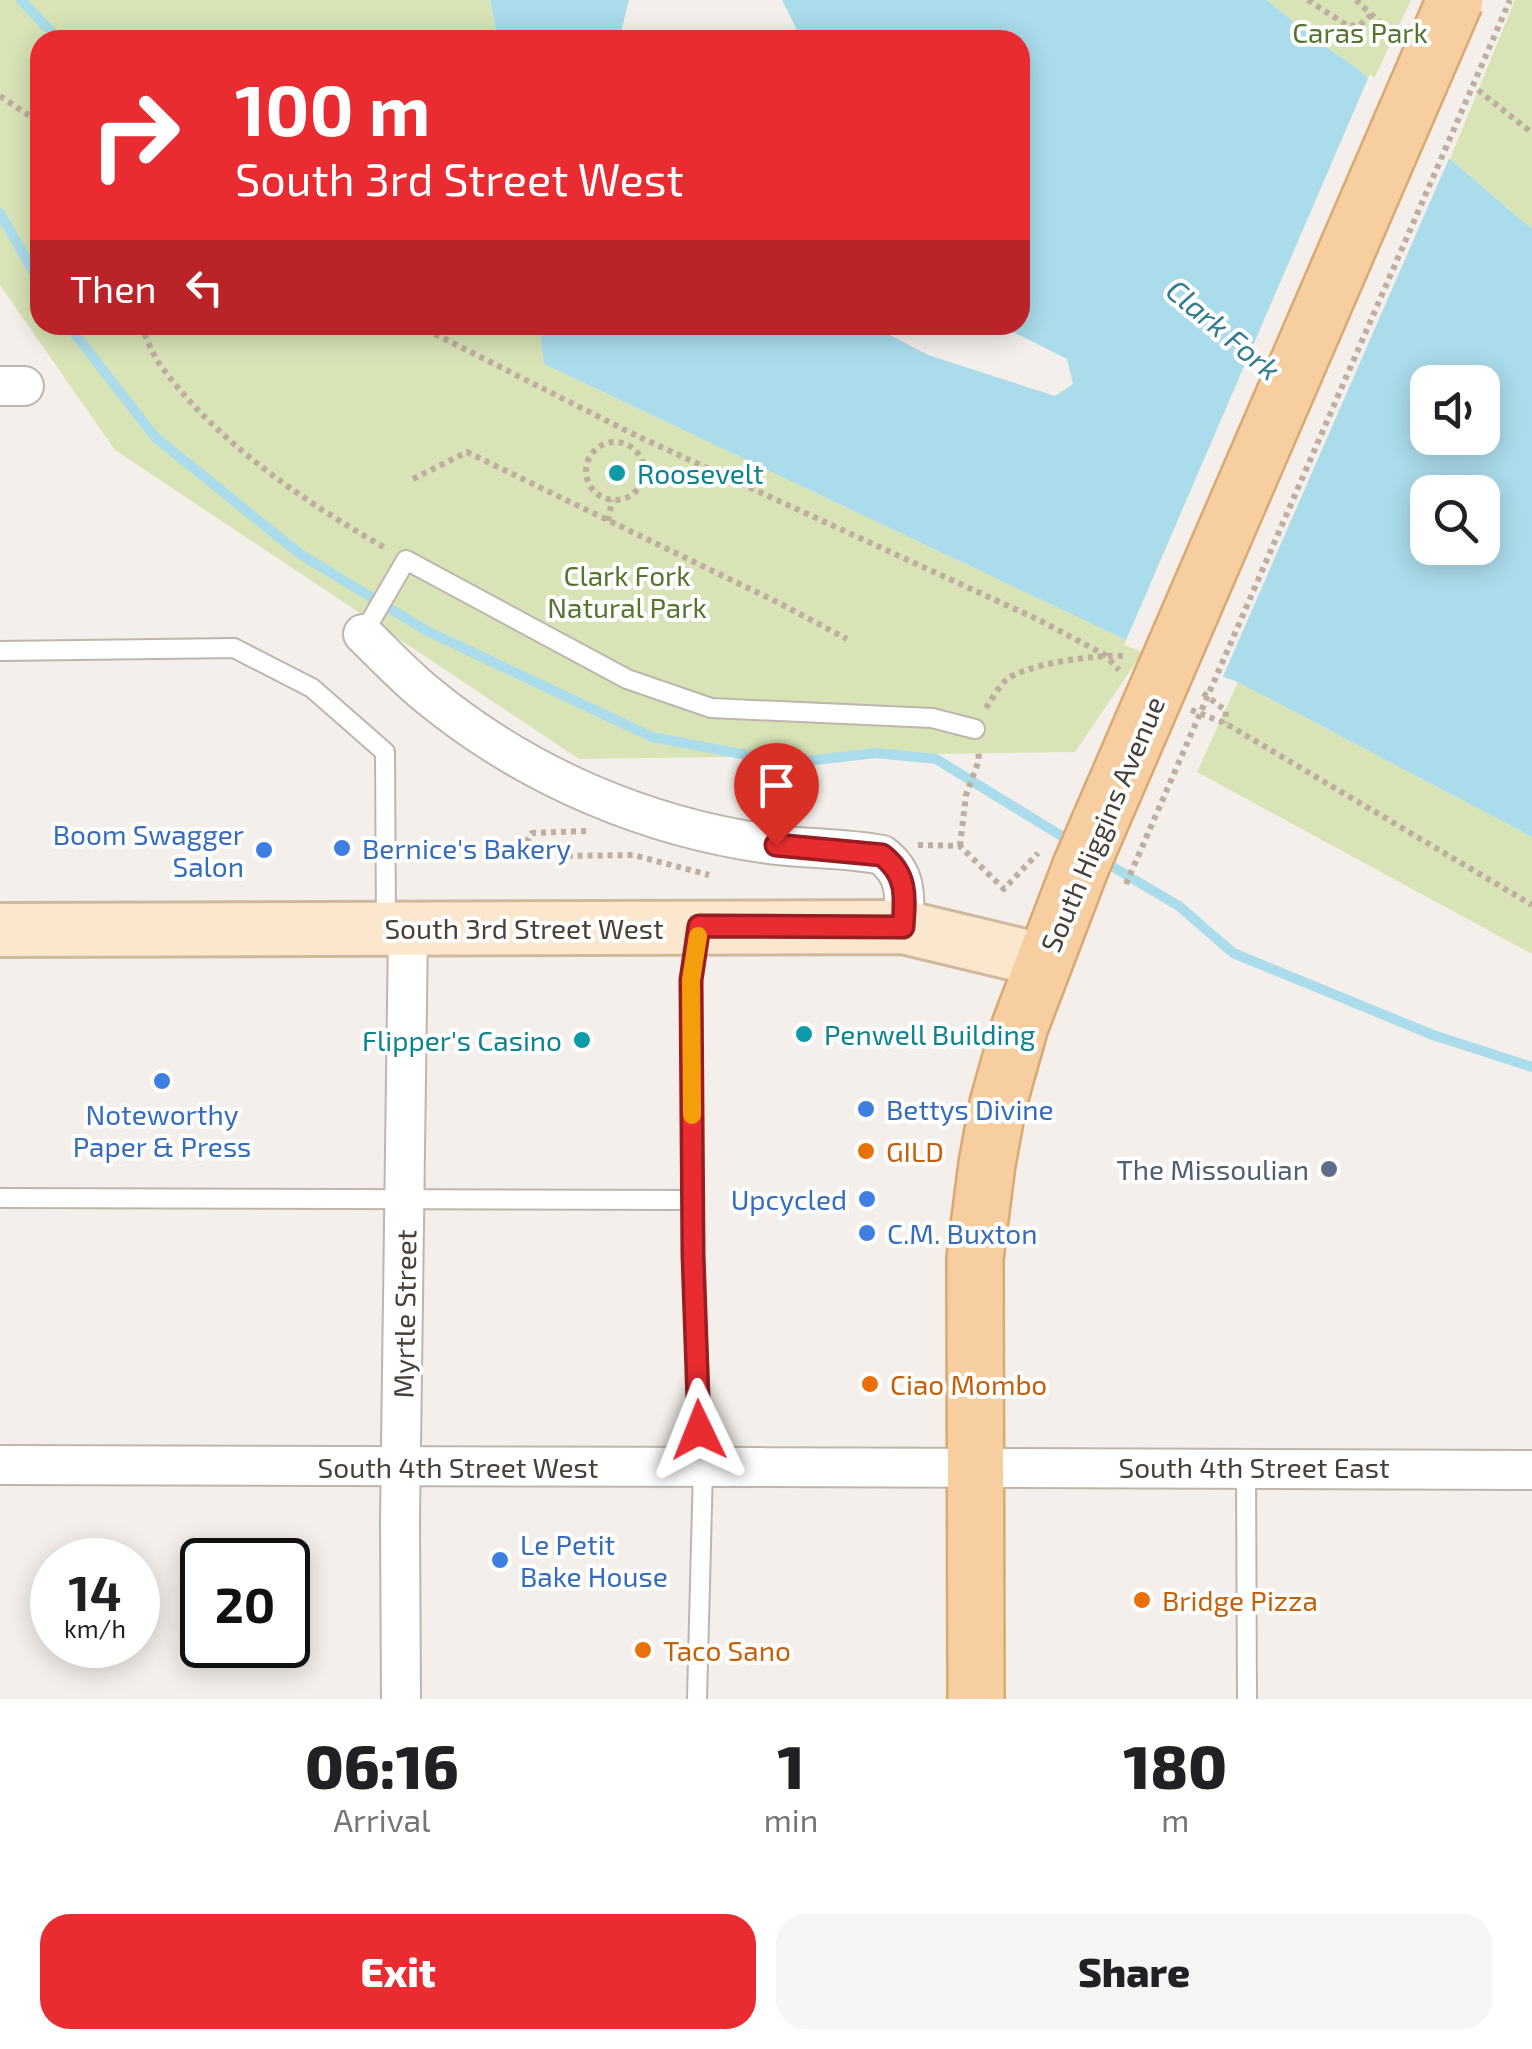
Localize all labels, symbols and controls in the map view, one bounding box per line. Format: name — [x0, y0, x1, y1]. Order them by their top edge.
park label: Caras Park — [1292, 15, 1428, 49]
text: 100 m — [235, 66, 430, 150]
icon: right — [70, 70, 200, 200]
text: South 3rd Street West — [235, 151, 684, 205]
icon: left — [177, 260, 232, 315]
text: Then — [70, 265, 157, 311]
water label: Clark Fork — [1160, 271, 1288, 387]
map controls — [1410, 365, 1500, 565]
button: sound — [1410, 365, 1500, 455]
place label: Roosevelt — [637, 456, 764, 490]
marker: Roosevelt — [606, 462, 628, 484]
button: search — [1410, 475, 1500, 565]
park label: Clark Fork Natural Park — [547, 558, 707, 624]
street label: South Higgins Avenue — [1033, 691, 1171, 957]
pin — [734, 743, 819, 846]
icon: arrive — [749, 758, 804, 813]
place label: Boom Swagger Salon — [53, 817, 244, 883]
place label: Bernice's Bakery — [362, 831, 571, 865]
marker: Bernice's Bakery — [331, 837, 353, 859]
marker: Boom Swagger Salon — [253, 839, 275, 861]
street label: South 3rd Street West — [384, 911, 664, 945]
place label: Penwell Building — [824, 1017, 1036, 1051]
place label: Flipper's Casino — [362, 1023, 562, 1057]
marker: Penwell Building — [793, 1023, 815, 1045]
marker: Flipper's Casino — [571, 1029, 593, 1051]
marker: Noteworthy Paper & Press — [151, 1070, 173, 1092]
place label: Bettys Divine — [886, 1092, 1054, 1126]
place label: Noteworthy Paper & Press — [73, 1097, 251, 1163]
marker: Bettys Divine — [855, 1098, 877, 1120]
place label: GILD — [886, 1134, 944, 1168]
marker: GILD — [855, 1140, 877, 1162]
place label: The Missoulian — [1116, 1152, 1309, 1186]
marker: The Missoulian — [1318, 1158, 1340, 1180]
place label: Upcycled — [731, 1182, 847, 1216]
marker: Upcycled — [856, 1188, 878, 1210]
place label: C.M. Buxton — [887, 1216, 1038, 1250]
marker: C.M. Buxton — [856, 1222, 878, 1244]
street label: Myrtle Street — [386, 1229, 422, 1399]
place label: Ciao Mombo — [890, 1367, 1047, 1401]
marker: Ciao Mombo — [859, 1373, 881, 1395]
position arrow — [647, 1378, 751, 1482]
street label: South 4th Street West — [318, 1450, 598, 1484]
street label: South 4th Street East — [1118, 1450, 1390, 1484]
place label: Le Petit Bake House — [520, 1527, 668, 1593]
speed limit sign: 20 — [180, 1538, 310, 1668]
marker: Le Petit Bake House — [489, 1549, 511, 1571]
text: 14 — [68, 1561, 122, 1621]
place label: Bridge Pizza — [1162, 1583, 1318, 1617]
marker: Bridge Pizza — [1131, 1589, 1153, 1611]
text: km/h — [64, 1613, 126, 1643]
place label: Taco Sano — [663, 1633, 791, 1667]
marker: Taco Sano — [632, 1639, 654, 1661]
text: 06:16 — [305, 1729, 459, 1801]
text: 1 — [778, 1729, 805, 1801]
text: 180 — [1123, 1729, 1227, 1801]
text: Arrival — [333, 1800, 431, 1838]
text: min — [764, 1800, 818, 1838]
text: m — [1161, 1800, 1189, 1838]
button: Exit — [40, 1914, 756, 2029]
button: Share — [776, 1914, 1492, 2029]

